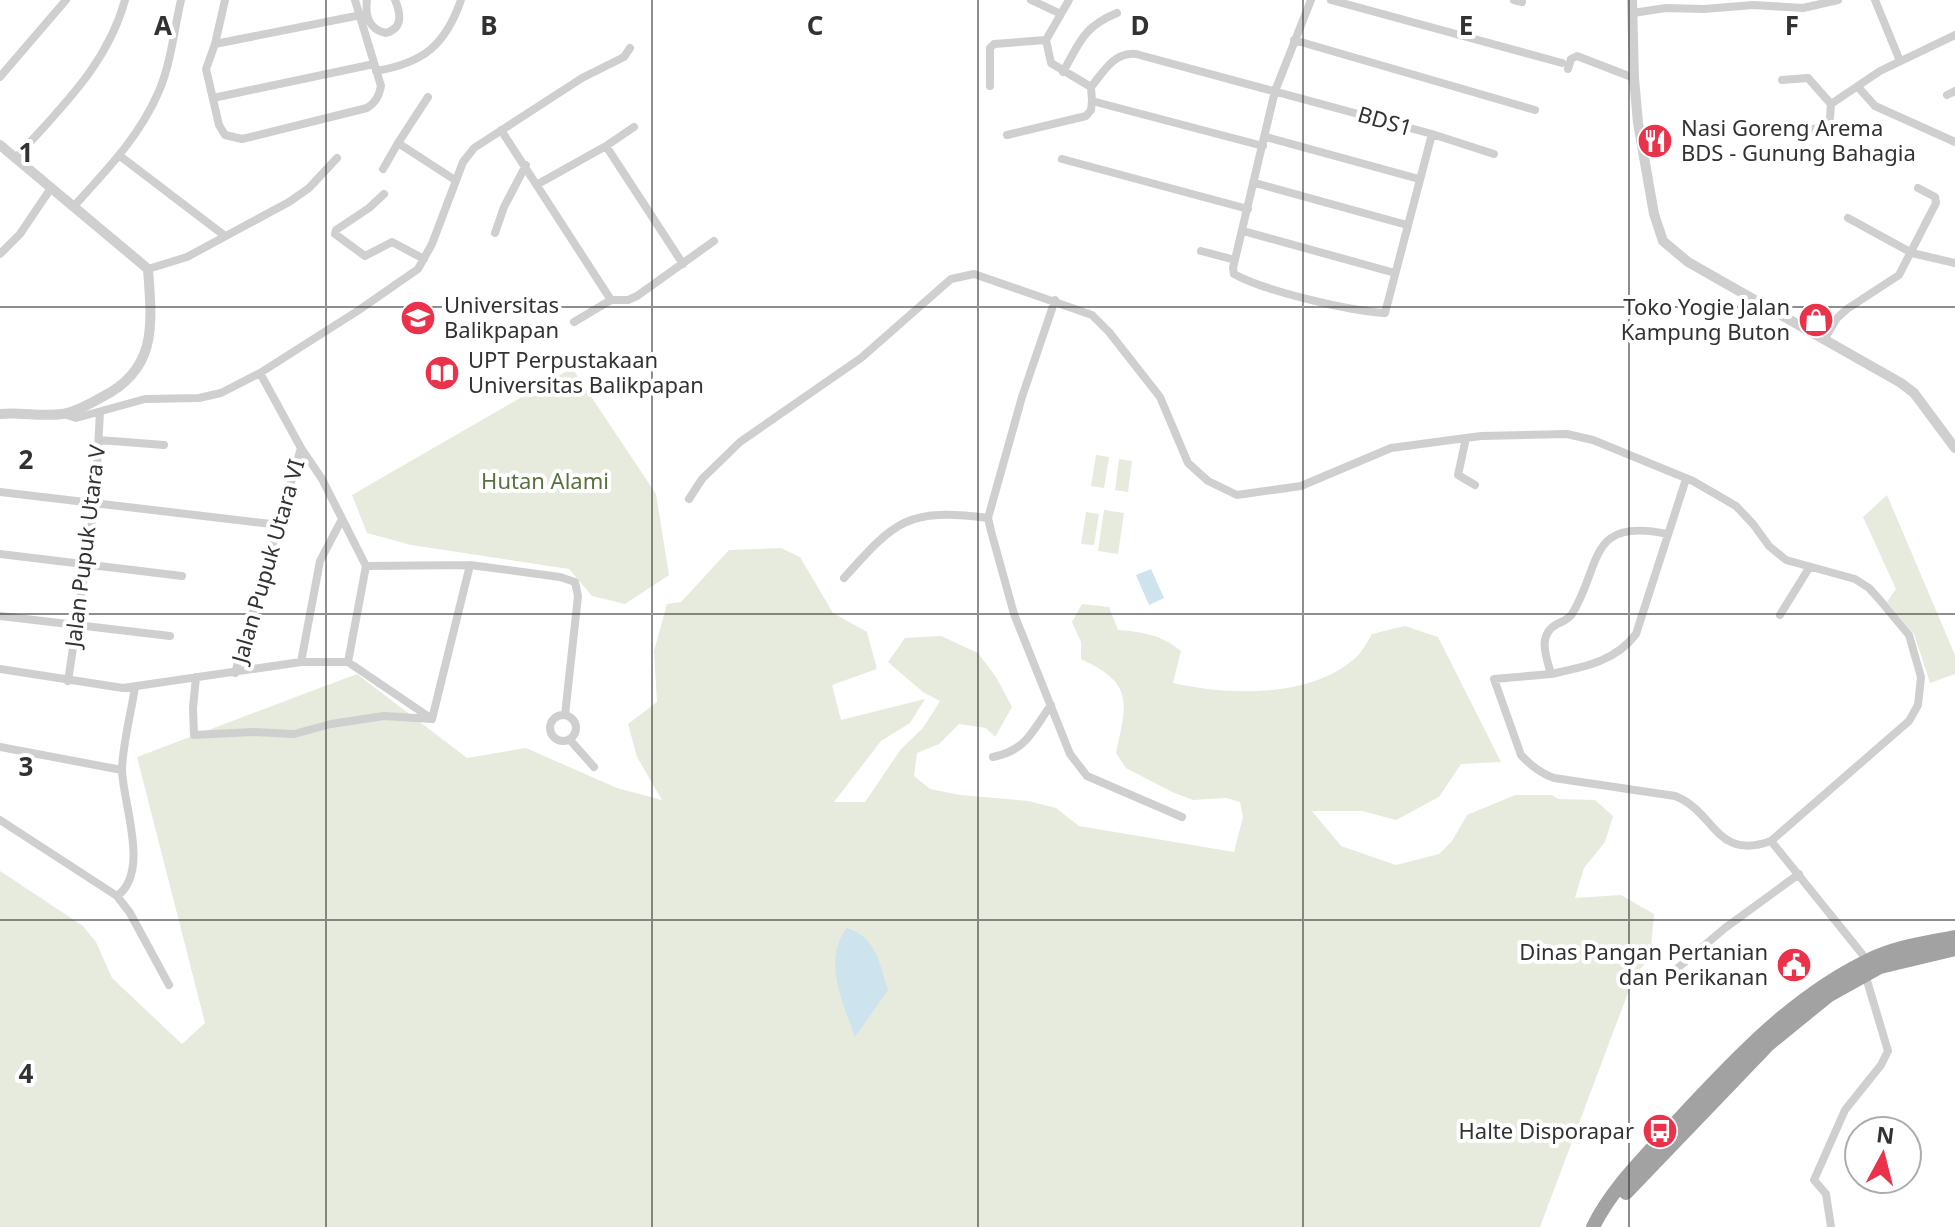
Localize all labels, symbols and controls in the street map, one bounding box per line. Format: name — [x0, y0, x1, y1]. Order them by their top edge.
text: A — [154, 7, 172, 43]
text: B — [480, 7, 498, 43]
text: C — [807, 7, 823, 43]
text: D — [1130, 7, 1150, 43]
text: E — [1459, 7, 1473, 43]
text: F — [1785, 7, 1799, 43]
street label: BDS1 — [1355, 98, 1416, 142]
place label: Nasi Goreng Arema BDS - Gunung Bahagia — [1681, 112, 1916, 167]
restaurant icon: Nasi Goreng Arema BDS - Gunung Bahagia — [1636, 122, 1674, 160]
text: 1 — [19, 134, 33, 170]
place label: Universitas Balikpapan — [444, 289, 559, 344]
place label: Toko Yogie Jalan Kampung Buton — [1621, 291, 1790, 346]
school or university icon: Universitas Balikpapan — [399, 299, 437, 337]
shop icon: Toko Yogie Jalan Kampung Buton — [1797, 301, 1835, 339]
place label: UPT Perpustakaan Universitas Balikpapan — [468, 344, 704, 399]
library icon: UPT Perpustakaan Universitas Balikpapan — [423, 354, 461, 392]
text: 2 — [19, 441, 34, 477]
street label: Jalan Pupuk Utara V — [56, 442, 111, 651]
street label: Jalan Pupuk Utara VI — [223, 455, 311, 668]
park label: Hutan Alami — [481, 465, 609, 495]
text: 3 — [19, 748, 33, 784]
place label: Dinas Pangan Pertanian dan Perikanan — [1519, 936, 1768, 991]
public building icon: Dinas Pangan Pertanian dan Perikanan — [1775, 946, 1813, 984]
text: 4 — [19, 1055, 34, 1091]
bus stop icon: Halte Disporapar — [1641, 1112, 1679, 1150]
place label: Halte Disporapar — [1459, 1115, 1634, 1145]
north arrow — [1843, 1115, 1923, 1195]
text: N — [1875, 1118, 1896, 1150]

